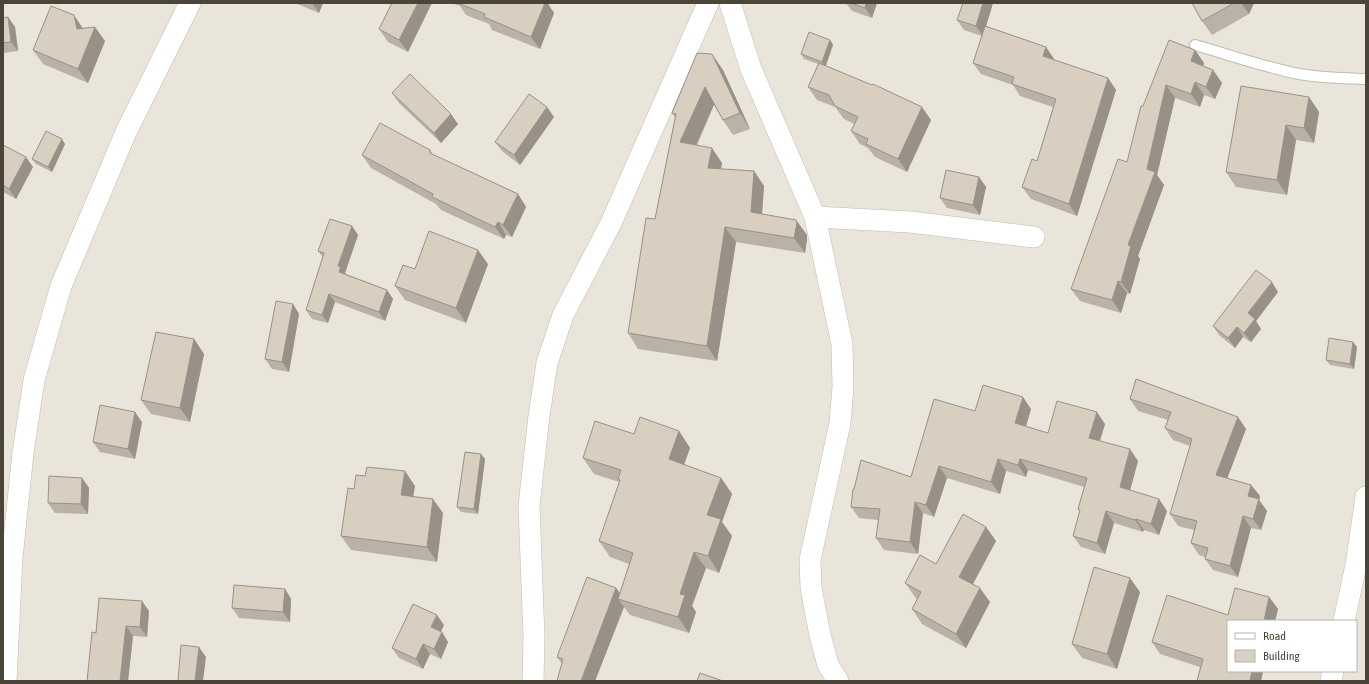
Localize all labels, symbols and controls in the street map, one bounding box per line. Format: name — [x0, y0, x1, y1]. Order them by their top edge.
legend — [1227, 620, 1357, 672]
text: Road — [1263, 629, 1286, 643]
text: Building — [1263, 649, 1301, 663]

